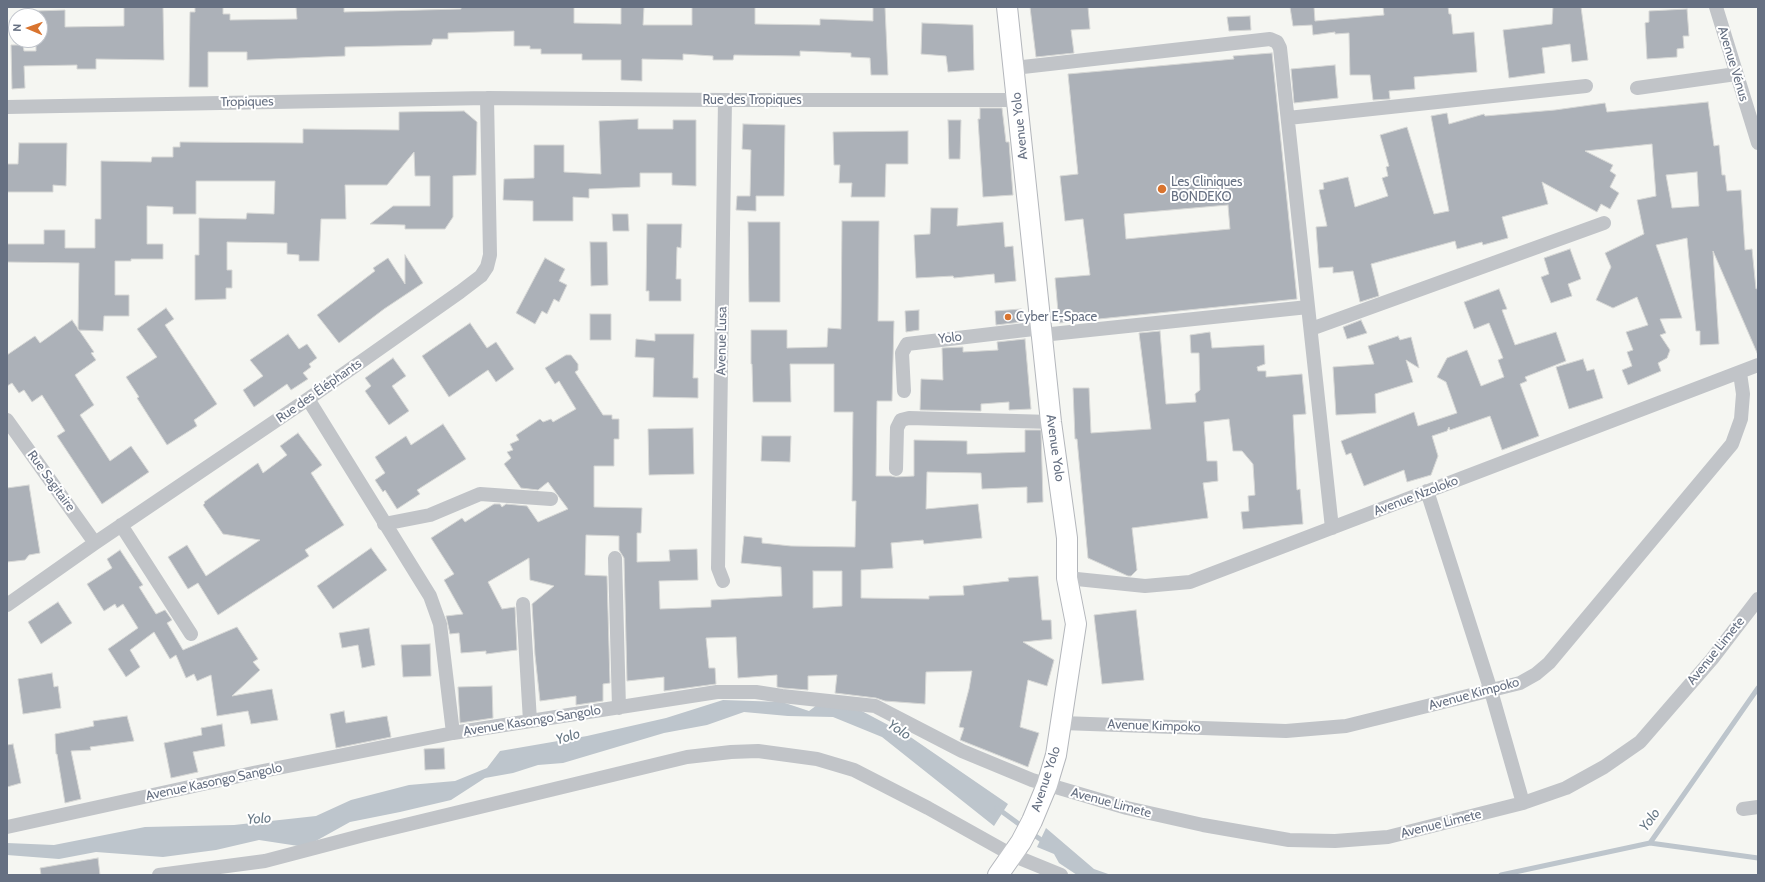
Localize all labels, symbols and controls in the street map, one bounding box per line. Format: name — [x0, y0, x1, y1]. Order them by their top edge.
north arrow — [8, 8, 48, 48]
text: N — [10, 23, 24, 32]
street label: Avenue Vénus — [1714, 25, 1752, 103]
street label: Rue des Tropiques — [702, 92, 802, 108]
street label: Avenue Yolo — [1009, 92, 1031, 160]
street label: Tropiques — [220, 94, 274, 110]
place label: Les Cliniques BONDEKO — [1171, 174, 1242, 205]
marker: Les Cliniques BONDEKO — [1156, 183, 1168, 195]
street label: Avenue Lusa — [714, 306, 730, 376]
place label: Cyber E-Space — [1016, 309, 1097, 325]
marker: Cyber E-Space — [1003, 312, 1013, 322]
street label: Yolo — [937, 329, 963, 347]
street label: Rue des Éléphants — [273, 356, 365, 426]
street label: Avenue Yolo — [1043, 413, 1067, 483]
street label: Rue Sagitaire — [24, 448, 78, 514]
street label: Avenue Nzoloko — [1372, 473, 1460, 519]
street label: Avenue Limete — [1684, 614, 1748, 688]
street label: Avenue Kimpoko — [1427, 674, 1521, 714]
street label: Avenue Kasongo Sangolo — [462, 702, 602, 740]
water label: Yolo — [884, 716, 914, 744]
street label: Avenue Kimpoko — [1107, 717, 1201, 735]
water label: Yolo — [554, 725, 582, 749]
street label: Avenue Yolo — [1028, 744, 1064, 814]
street label: Avenue Kasongo Sangolo — [144, 760, 284, 804]
street label: Avenue Limete — [1069, 785, 1153, 821]
water label: Yolo — [1636, 805, 1664, 835]
street label: Avenue Limete — [1399, 806, 1483, 842]
water label: Yolo — [246, 810, 272, 828]

